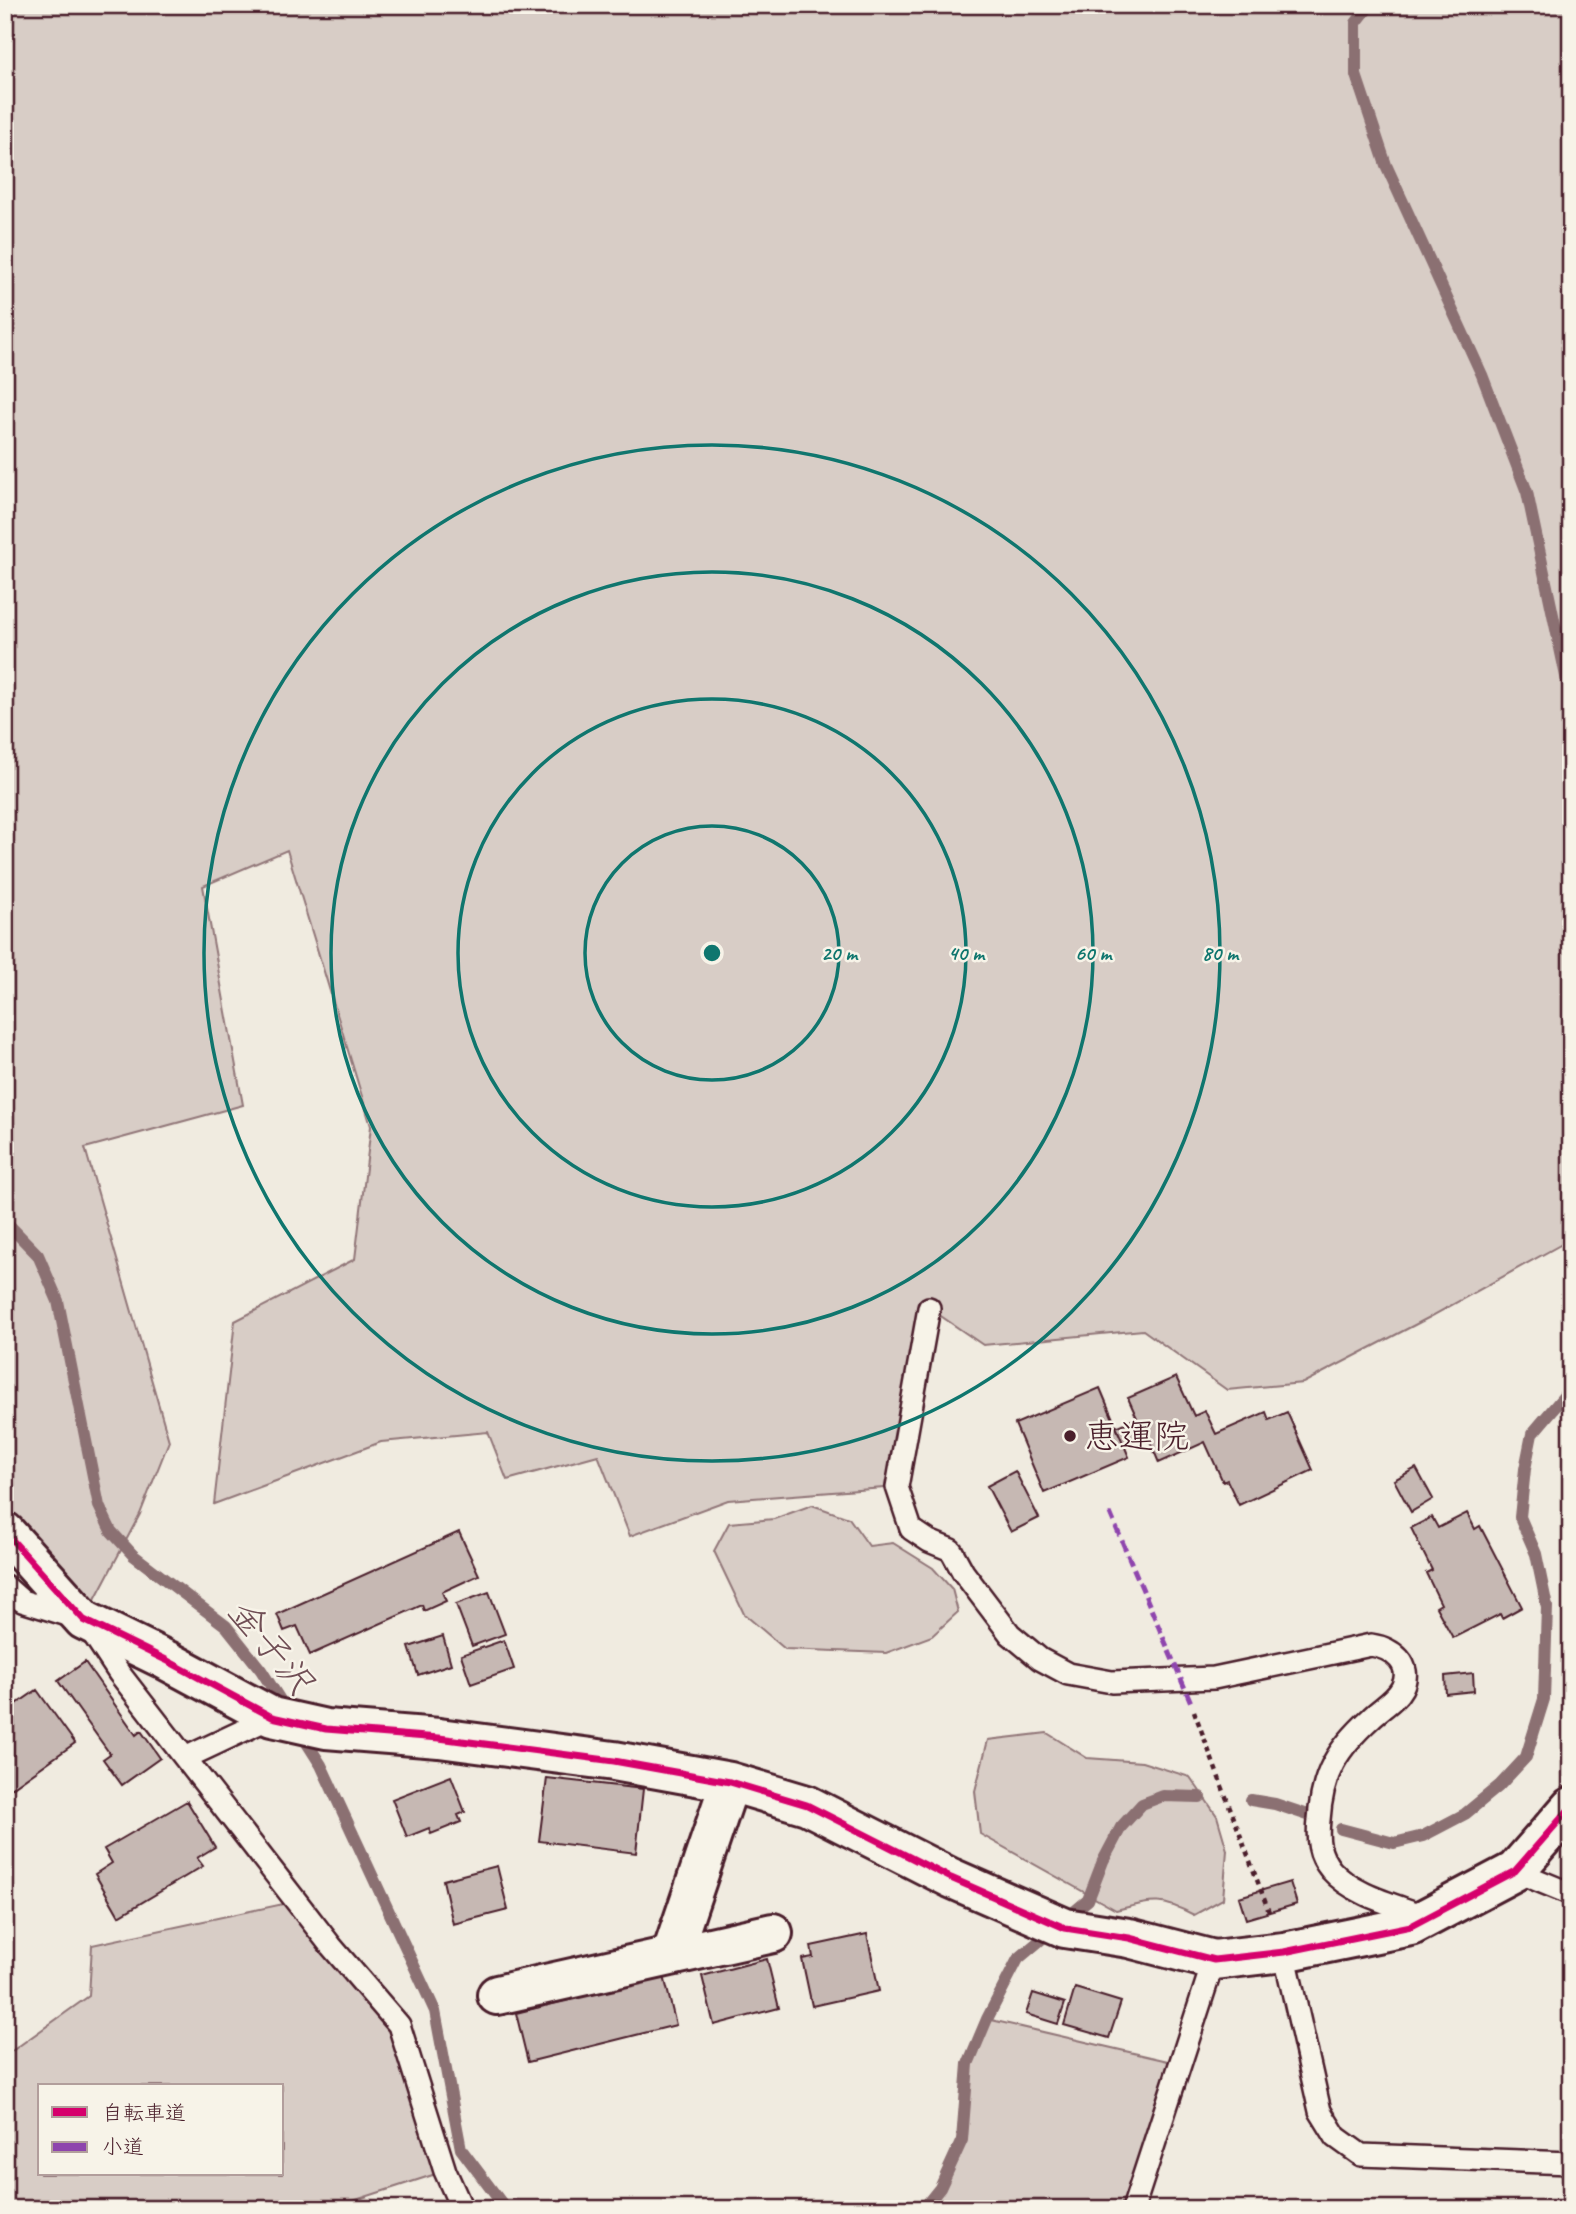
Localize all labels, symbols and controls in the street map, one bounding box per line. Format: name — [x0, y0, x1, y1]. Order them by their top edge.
text: 20 m — [821, 940, 859, 966]
text: 40 m — [948, 940, 986, 966]
text: 60 m — [1075, 940, 1113, 966]
text: 80 m — [1202, 940, 1240, 966]
centre of rings — [700, 941, 724, 965]
place label: 恵運院 — [1084, 1414, 1189, 1459]
marker: 恵運院 — [1062, 1428, 1078, 1444]
water label: 金子沢 — [218, 1588, 325, 1705]
legend — [38, 2084, 284, 2176]
text: 自転車道 — [102, 2100, 186, 2126]
text: 小道 — [102, 2134, 144, 2160]

